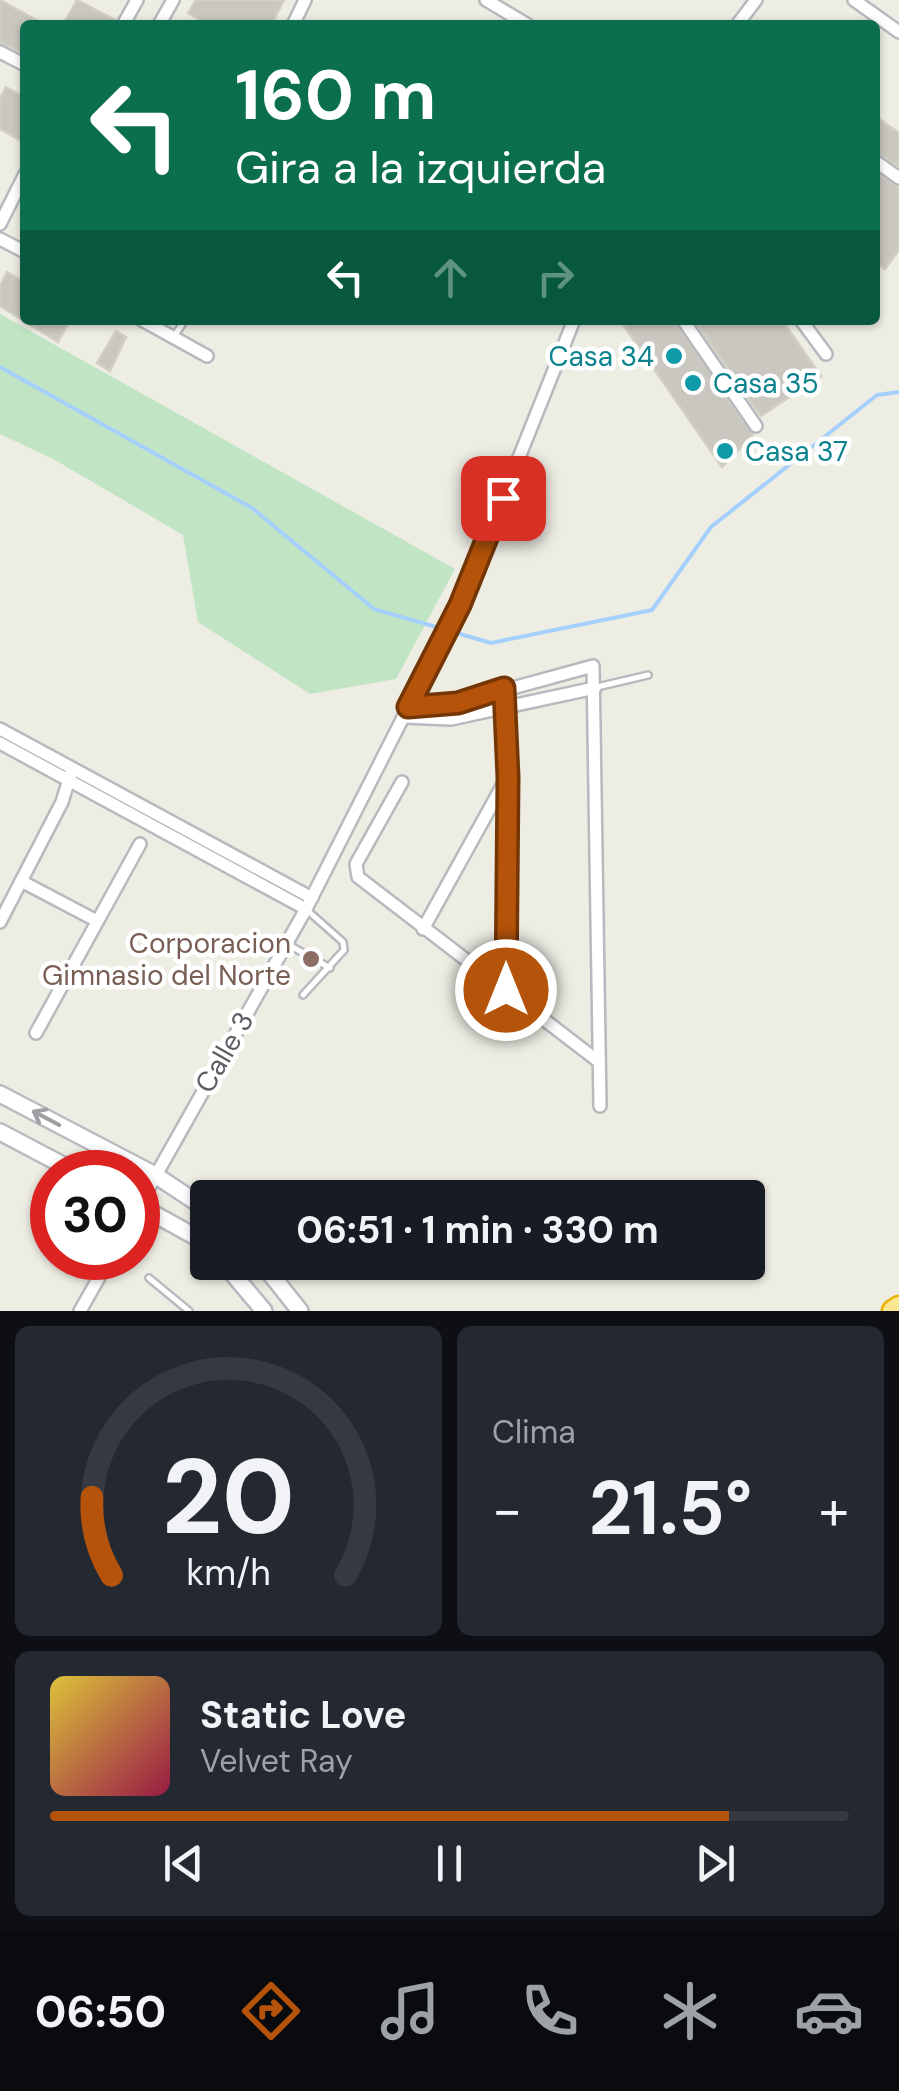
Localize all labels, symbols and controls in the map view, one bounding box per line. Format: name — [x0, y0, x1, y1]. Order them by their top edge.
text: 160 m — [235, 50, 436, 141]
icon: left — [70, 60, 200, 190]
text: Gira a la izquierda — [235, 138, 606, 197]
icon: left — [318, 250, 373, 305]
icon: ahead — [423, 250, 478, 305]
icon: right — [528, 250, 583, 305]
place label: Casa 34 — [548, 338, 654, 375]
marker: Casa 34 — [663, 345, 685, 367]
place label: Casa 35 — [713, 365, 819, 402]
marker: Casa 35 — [682, 372, 704, 394]
place label: Casa 37 — [745, 433, 848, 470]
marker: Casa 37 — [714, 440, 736, 462]
pin — [461, 456, 546, 541]
icon: arrive — [476, 471, 531, 526]
place label: Corporacion Gimnasio del Norte — [42, 925, 291, 994]
position arrow — [454, 938, 558, 1042]
marker: Corporacion Gimnasio del Norte — [300, 948, 322, 970]
street label: Calle 3 — [186, 1005, 262, 1099]
one-way arrow — [32, 1108, 62, 1127]
speed limit sign: 30 — [30, 1150, 160, 1280]
text: 06:51 · 1 min · 330 m — [296, 1205, 659, 1255]
text: Clima — [492, 1411, 576, 1453]
text: 20 — [162, 1430, 295, 1565]
text: 21.5° — [589, 1460, 752, 1557]
text: − — [492, 1474, 522, 1546]
text: + — [819, 1474, 849, 1546]
text: km/h — [186, 1550, 271, 1596]
text: Static Love — [200, 1690, 406, 1740]
text: Velvet Ray — [200, 1740, 353, 1782]
icon: previous — [156, 1836, 211, 1891]
icon: pause — [422, 1836, 477, 1891]
icon: next — [688, 1836, 743, 1891]
icon: directions — [236, 1976, 306, 2046]
icon: music — [375, 1976, 445, 2046]
icon: phone — [515, 1976, 585, 2046]
icon: climate — [655, 1976, 725, 2046]
icon: car — [794, 1976, 864, 2046]
text: 06:50 — [35, 1982, 166, 2041]

